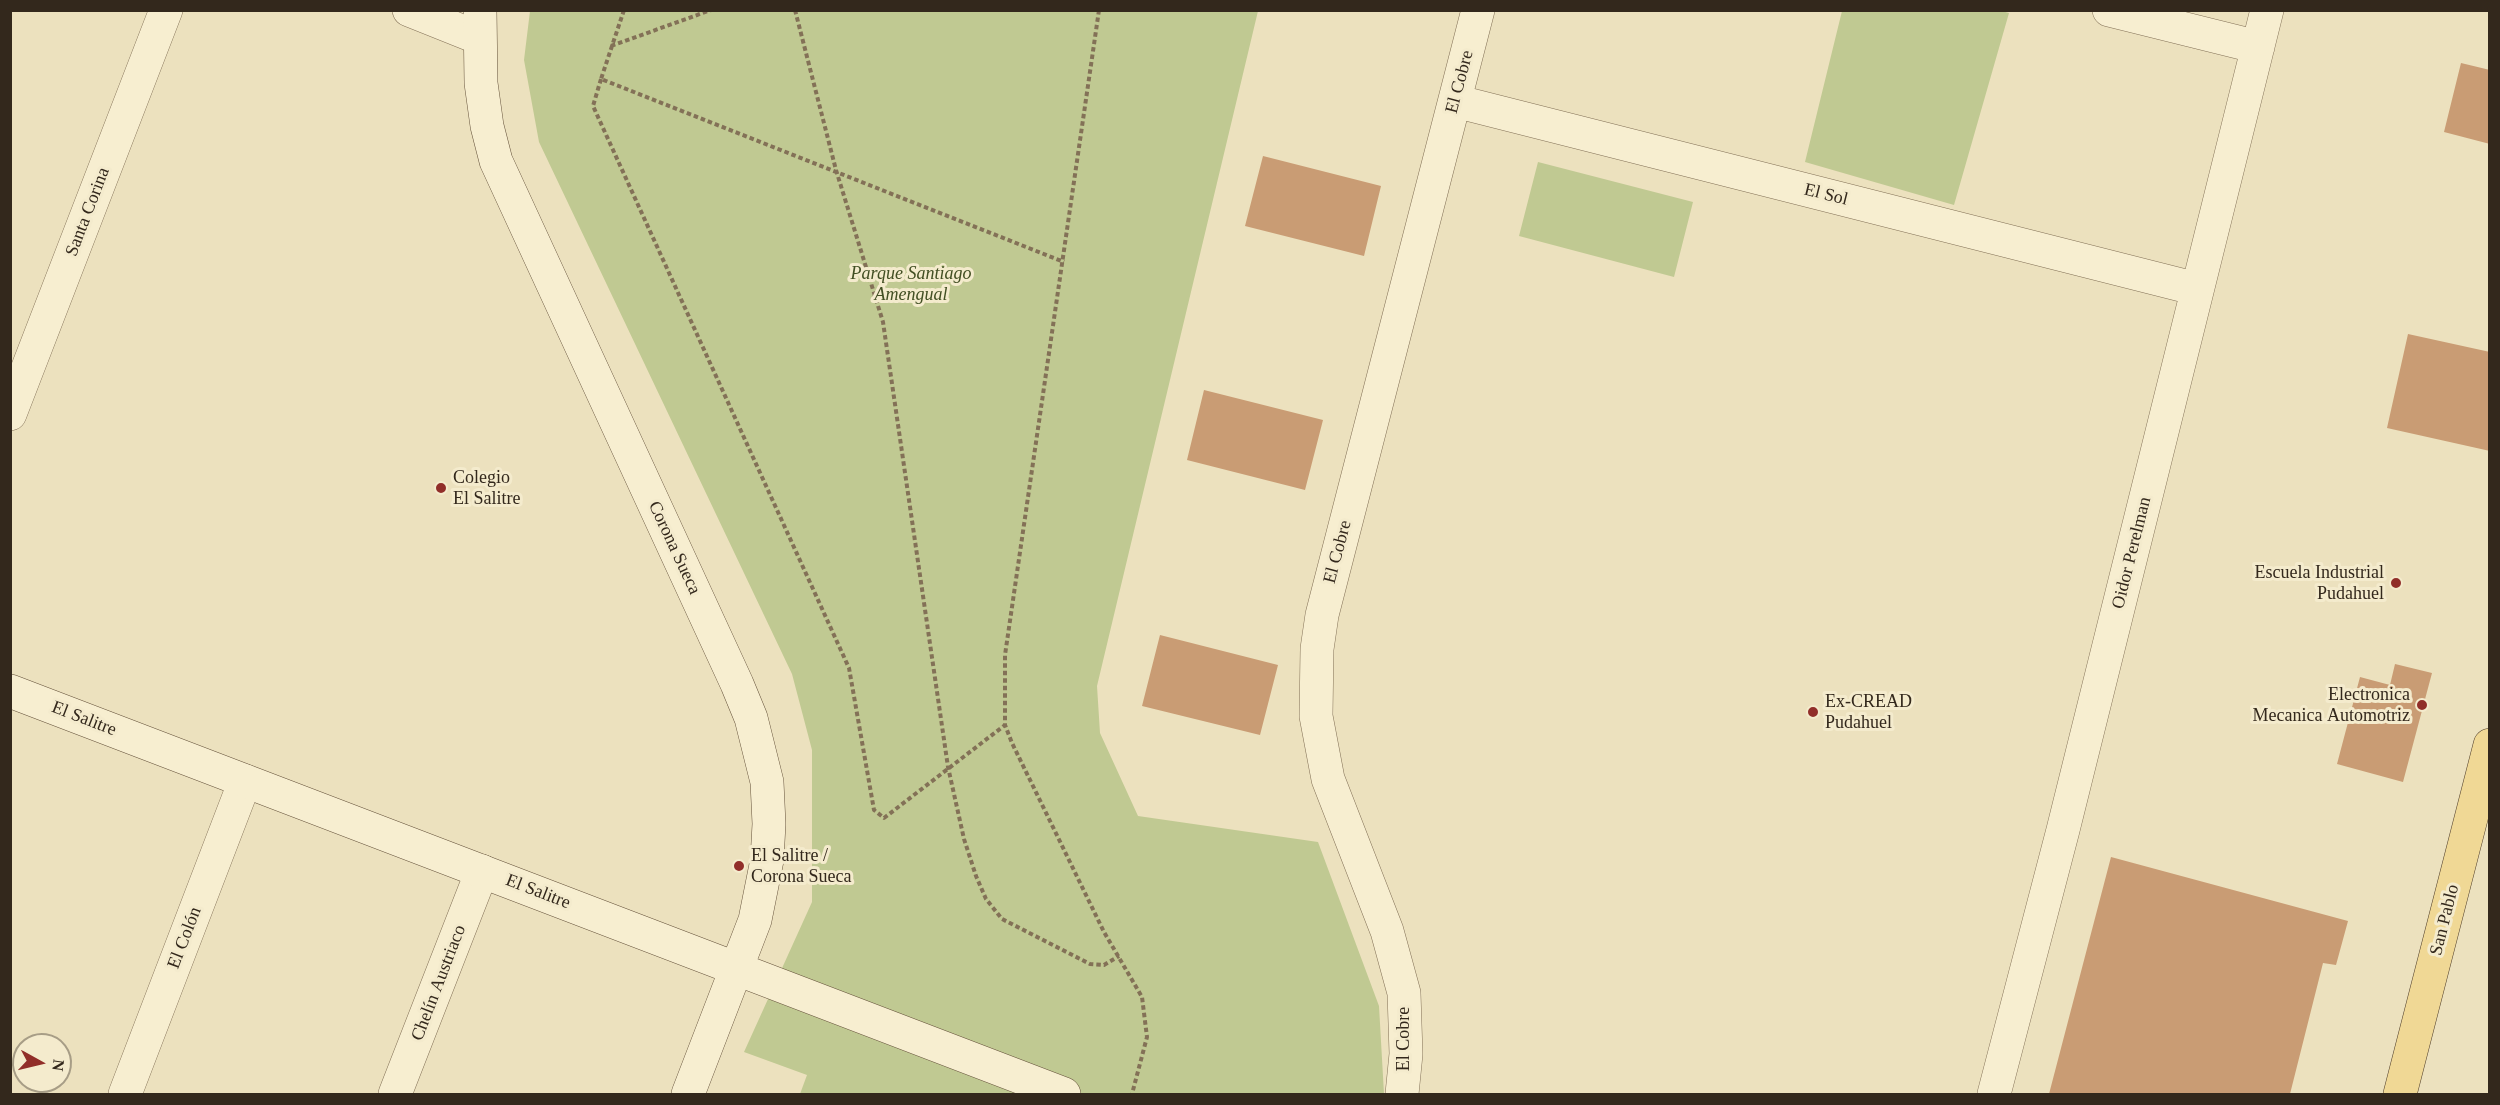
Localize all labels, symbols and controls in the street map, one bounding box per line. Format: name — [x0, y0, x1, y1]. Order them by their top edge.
street label: El Cobre — [1441, 48, 1479, 116]
street label: Santa Corina — [61, 164, 115, 260]
street label: El Sol — [1802, 179, 1850, 211]
park label: Parque Santiago Amengual — [851, 263, 971, 306]
place label: Colegio El Salitre — [453, 467, 520, 510]
marker: Colegio El Salitre — [434, 481, 448, 495]
street label: Oidor Perelman — [2108, 495, 2156, 611]
street label: Corona Sueca — [643, 498, 705, 598]
street label: El Cobre — [1319, 518, 1357, 586]
place label: Escuela Industrial Pudahuel — [2255, 562, 2384, 604]
marker: Escuela Industrial Pudahuel — [2389, 576, 2403, 590]
place label: Electronica Mecanica Automotriz — [2253, 684, 2410, 726]
place label: Ex-CREAD Pudahuel — [1825, 691, 1912, 734]
street label: El Salitre — [49, 697, 119, 741]
marker: Electronica Mecanica Automotriz — [2415, 698, 2429, 712]
marker: Ex-CREAD Pudahuel — [1806, 705, 1820, 719]
place label: El Salitre / Corona Sueca — [751, 845, 851, 888]
marker: El Salitre / Corona Sueca — [732, 859, 746, 873]
street label: El Salitre — [503, 870, 573, 914]
street label: San Pablo — [2426, 882, 2464, 958]
street label: El Colón — [163, 904, 207, 972]
street label: Chelín Austriaco — [407, 922, 471, 1044]
street label: El Cobre — [1393, 1007, 1415, 1071]
north arrow — [12, 1033, 72, 1093]
text: N — [49, 1058, 68, 1072]

